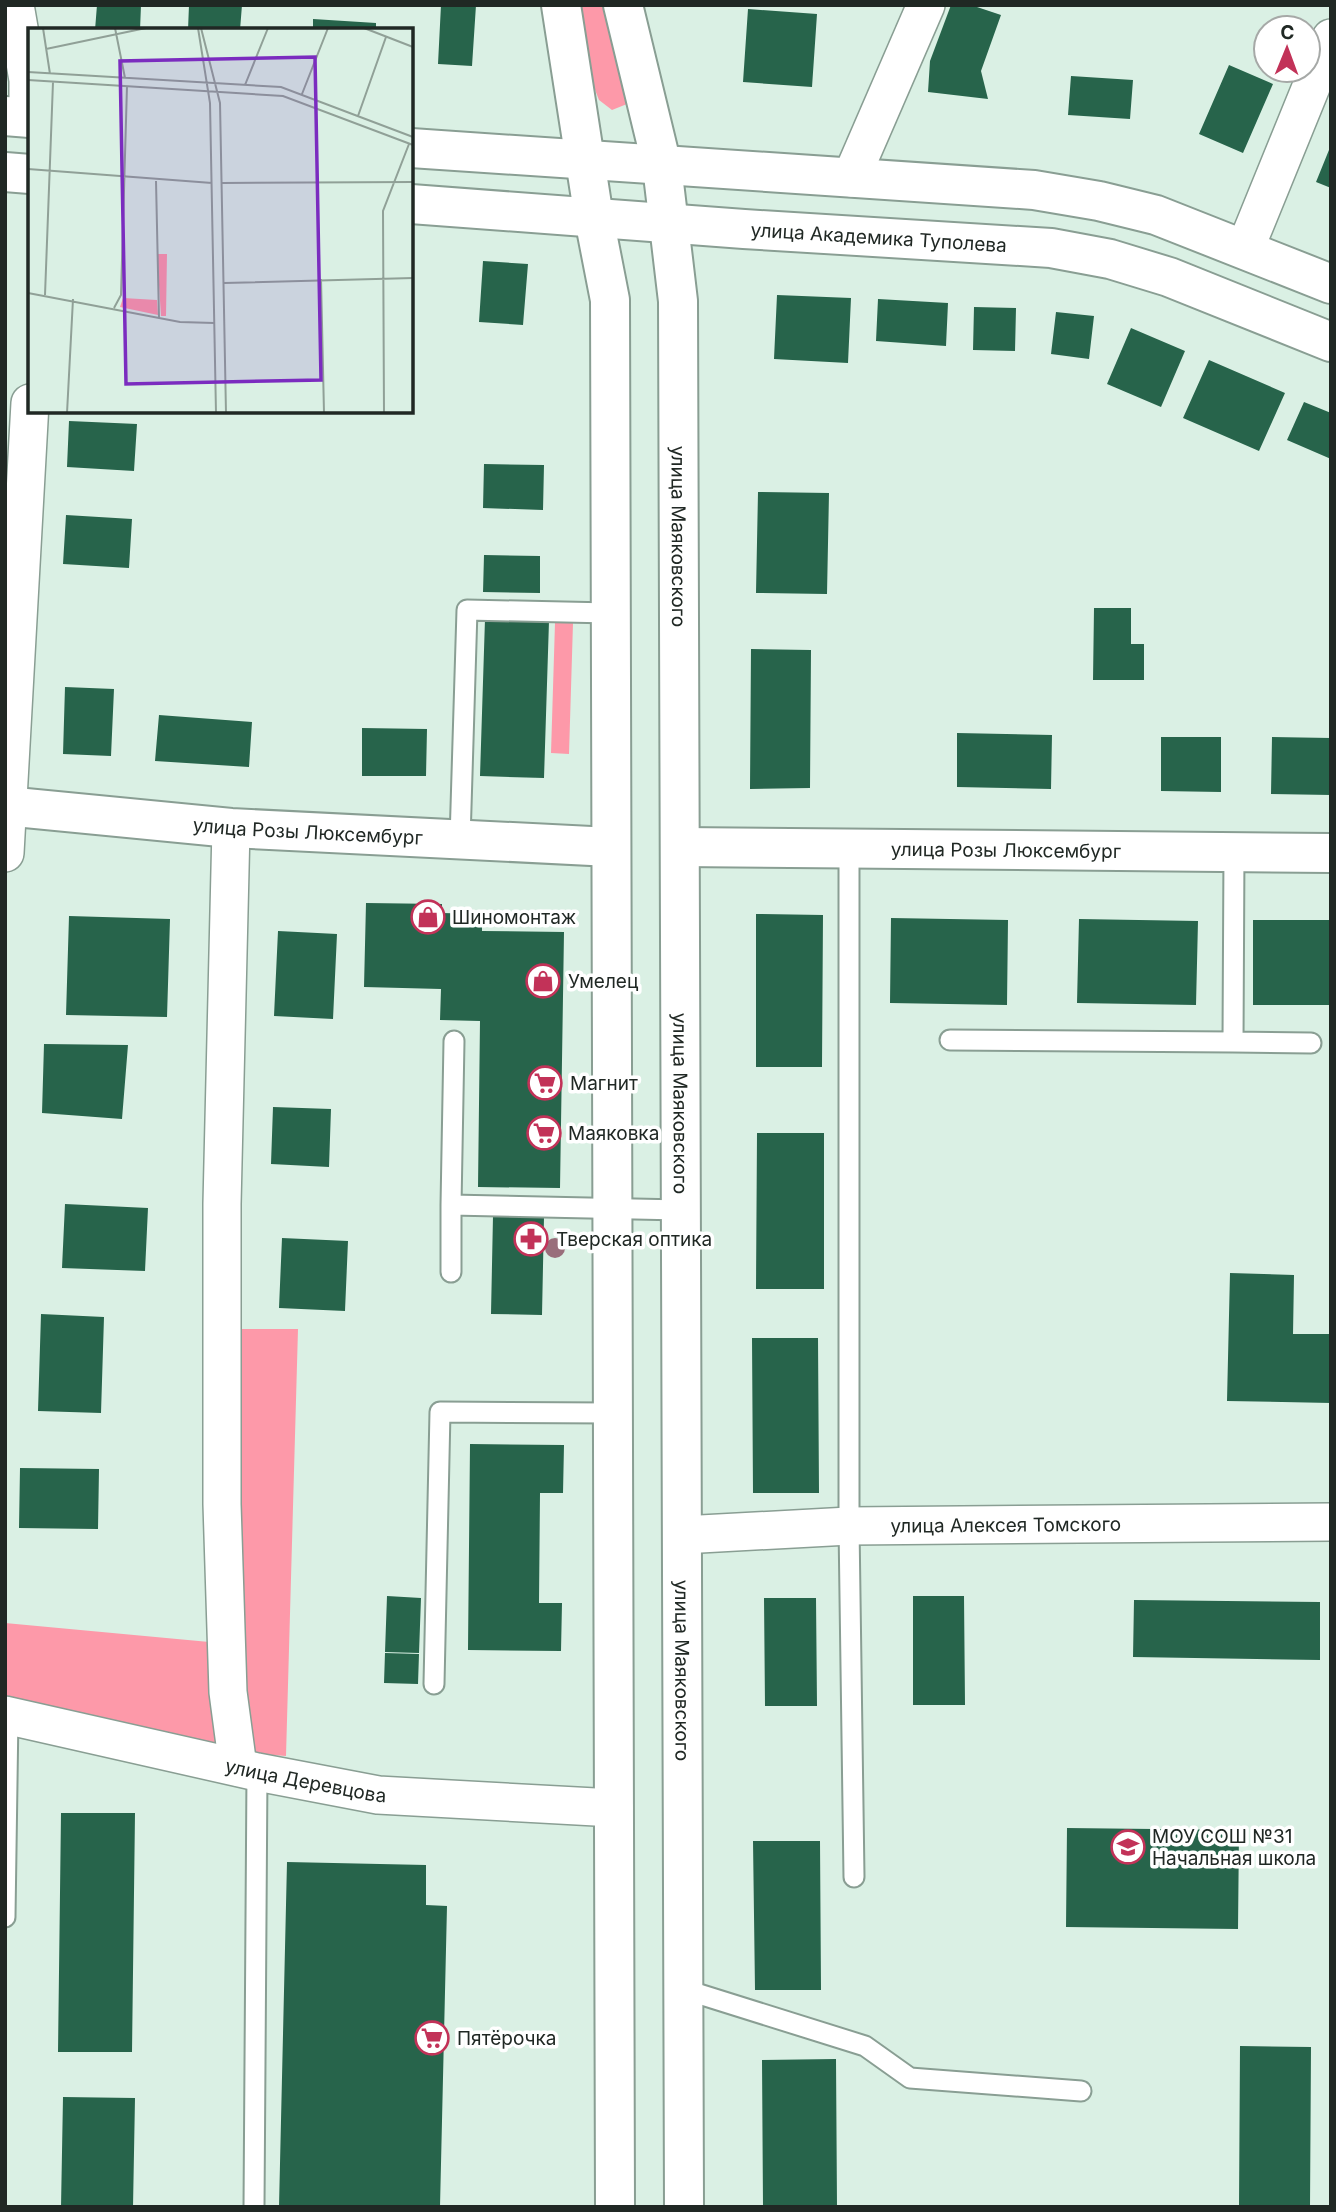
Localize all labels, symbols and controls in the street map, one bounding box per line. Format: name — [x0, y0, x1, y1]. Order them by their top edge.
north arrow — [1252, 14, 1322, 84]
text: С — [1280, 21, 1295, 44]
inset map — [28, 28, 413, 413]
street label: улица Академика Туполева — [750, 218, 1008, 257]
street label: улица Маяковского — [667, 446, 691, 627]
street label: улица Розы Люксембург — [192, 813, 423, 849]
street label: улица Розы Люксембург — [891, 837, 1121, 863]
shop icon: Шиномонтаж — [409, 898, 447, 936]
place label: Шиномонтаж — [452, 906, 576, 929]
shop icon: Умелец — [524, 962, 562, 1000]
place label: Умелец — [568, 970, 639, 993]
street label: улица Маяковского — [669, 1013, 692, 1194]
supermarket icon: Магнит — [526, 1064, 564, 1102]
place label: Магнит — [570, 1072, 638, 1095]
supermarket icon: Маяковка — [525, 1114, 563, 1152]
place label: Маяковка — [568, 1122, 659, 1145]
pharmacy icon: Тверская оптика — [512, 1220, 550, 1258]
place label: Тверская оптика — [556, 1228, 712, 1251]
street label: улица Алексея Томского — [890, 1512, 1121, 1537]
street label: улица Маяковского — [671, 1580, 694, 1761]
street label: улица Деревцова — [223, 1754, 387, 1807]
place label: МОУ СОШ №31 Начальная школа — [1152, 1825, 1316, 1870]
school or university icon: МОУ СОШ №31 Начальная школа — [1109, 1828, 1147, 1866]
supermarket icon: Пятёрочка — [413, 2019, 451, 2057]
place label: Пятёрочка — [457, 2027, 556, 2050]

